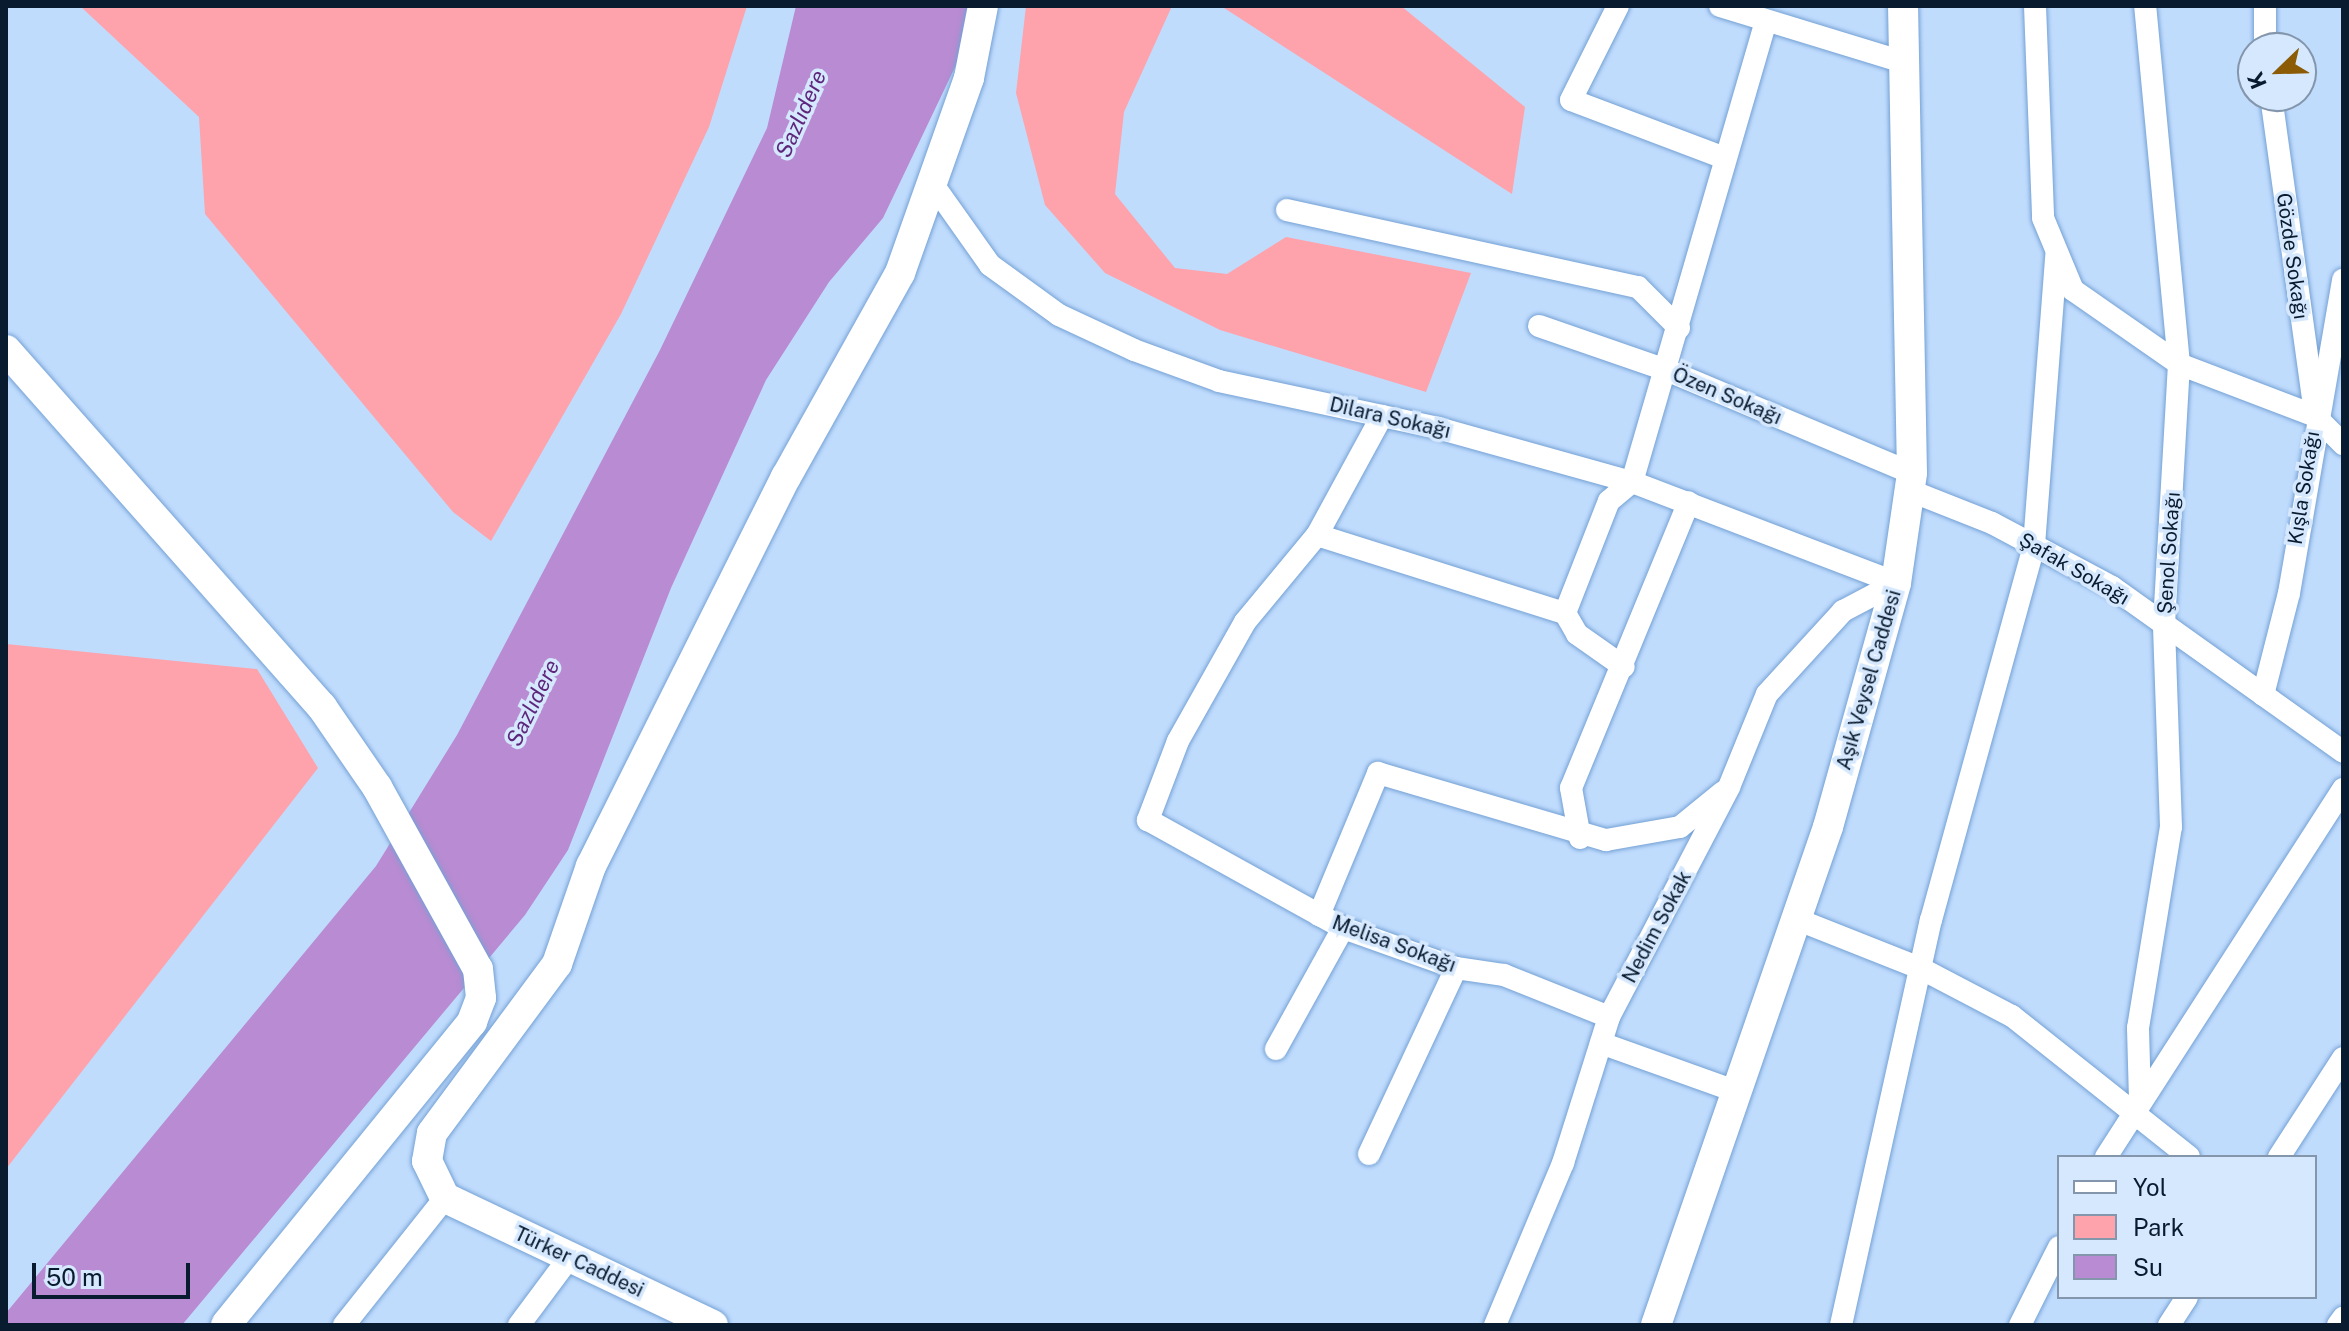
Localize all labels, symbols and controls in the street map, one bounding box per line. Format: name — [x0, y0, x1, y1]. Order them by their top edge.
north arrow — [2237, 32, 2317, 112]
water label: Sazlıdere — [770, 66, 832, 162]
text: K — [2242, 68, 2272, 93]
street label: Gözde Sokağı — [2271, 191, 2313, 321]
street label: Özen Sokağı — [1669, 362, 1785, 430]
street label: Dilara Sokağı — [1327, 392, 1453, 444]
street label: Kışla Sokağı — [2283, 430, 2325, 546]
street label: Şenol Sokağı — [2153, 491, 2185, 615]
street label: Şafak Sokağı — [2015, 528, 2133, 610]
street label: Aşık Veysel Caddesi — [1832, 587, 1906, 773]
water label: Sazlıdere — [501, 656, 565, 750]
street label: Nedim Sokak — [1617, 867, 1697, 987]
street label: Melisa Sokağı — [1329, 911, 1459, 977]
legend — [2057, 1155, 2317, 1299]
text: Yol — [2133, 1173, 2167, 1201]
text: Park — [2133, 1213, 2184, 1241]
street label: Türker Caddesi — [511, 1222, 647, 1302]
scale bar — [36, 1247, 194, 1297]
text: Su — [2133, 1253, 2163, 1281]
text: 50 m — [46, 1263, 103, 1291]

